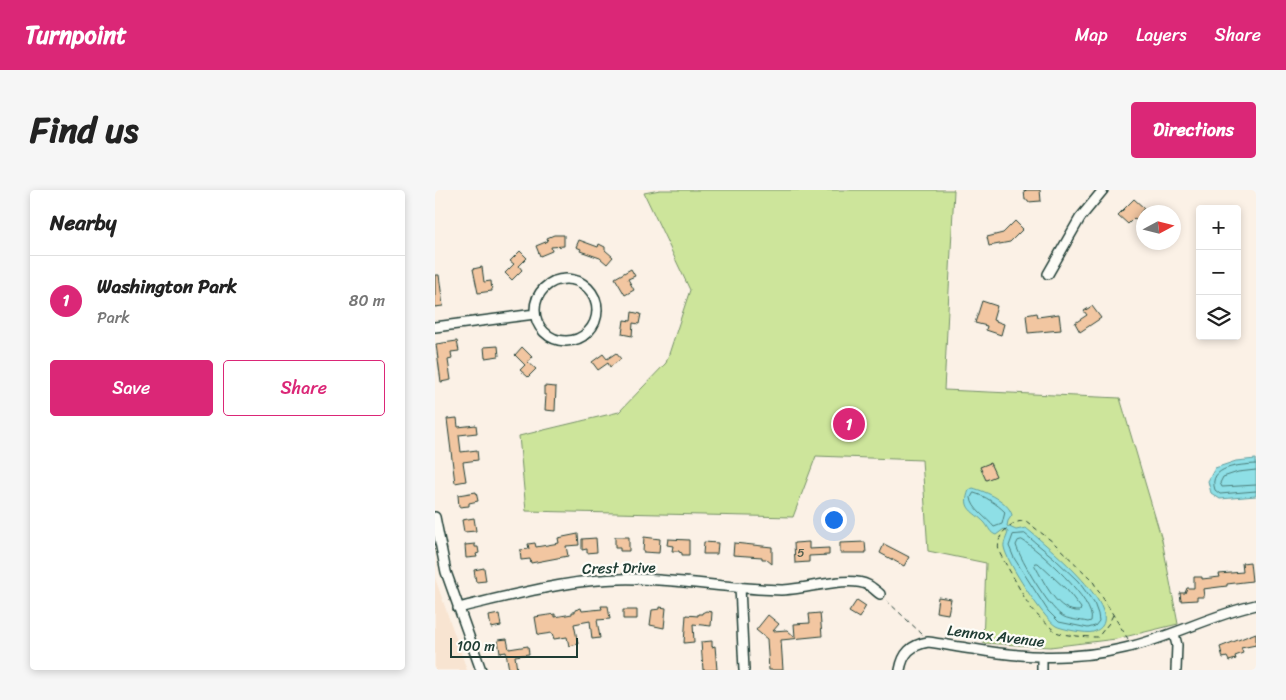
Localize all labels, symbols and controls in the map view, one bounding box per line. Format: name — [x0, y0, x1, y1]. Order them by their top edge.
text: Turnpoint — [25, 14, 127, 56]
text: Map — [1075, 19, 1108, 51]
text: Layers — [1136, 19, 1187, 51]
text: Share — [1215, 19, 1261, 51]
text: Find us — [30, 99, 138, 161]
button: Directions — [1131, 102, 1256, 158]
text: Nearby — [50, 204, 116, 242]
north arrow — [1136, 205, 1181, 250]
map controls — [1196, 205, 1241, 340]
button: + — [1196, 205, 1241, 250]
button: − — [1196, 250, 1241, 295]
text: Washington Park — [97, 270, 237, 303]
text: 1 — [63, 286, 69, 315]
text: 80 m — [349, 286, 385, 315]
button: layers — [1196, 295, 1241, 340]
text: Park — [97, 303, 130, 332]
button: Save — [50, 360, 213, 416]
button: Share — [223, 360, 385, 416]
pin: 1 — [833, 405, 865, 443]
your location — [821, 507, 847, 533]
house number: 5 — [797, 542, 805, 564]
street label: Crest Drive — [582, 554, 656, 582]
street label: Lennox Avenue — [946, 617, 1046, 655]
text: 100 m — [457, 634, 495, 659]
scale bar — [450, 635, 577, 658]

